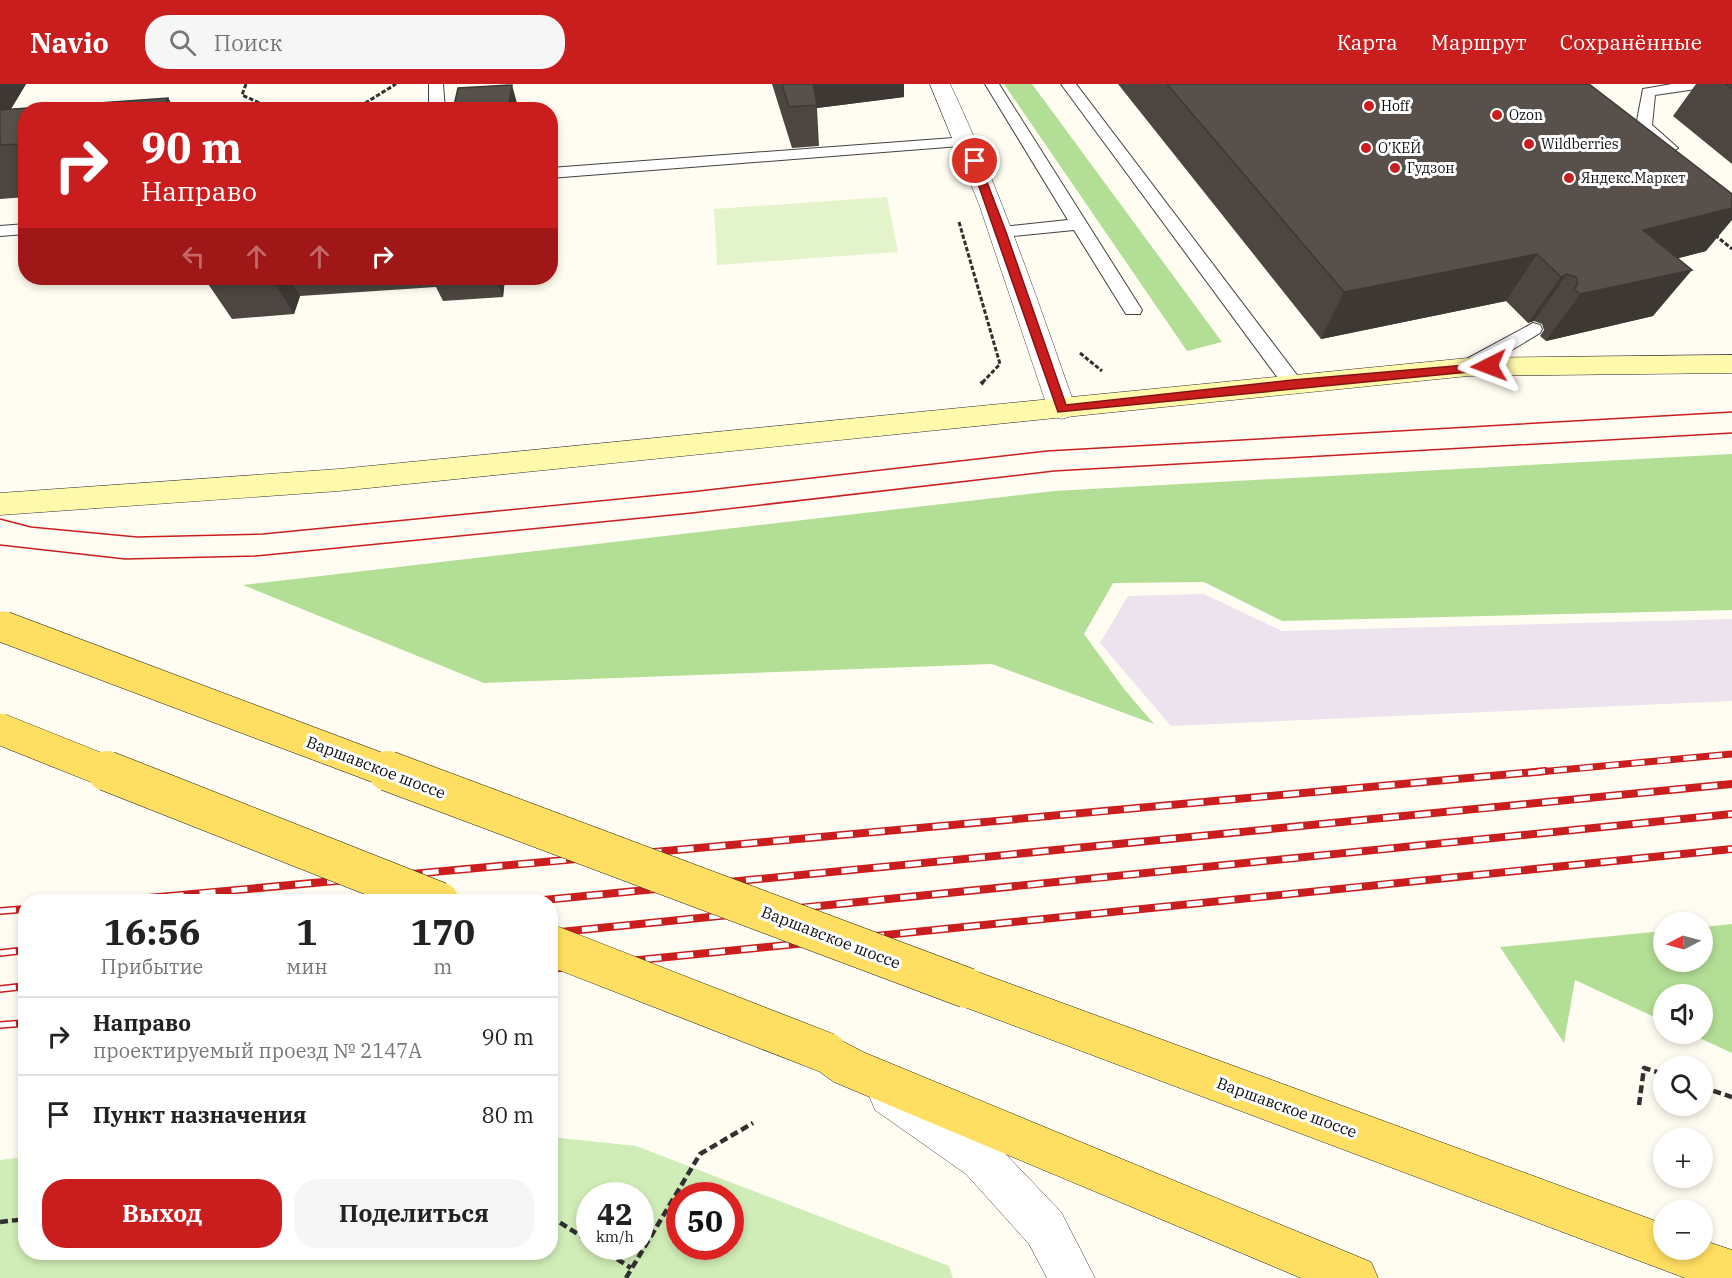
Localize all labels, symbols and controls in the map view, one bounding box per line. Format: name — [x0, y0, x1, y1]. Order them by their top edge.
search box — [145, 15, 565, 69]
text: Navio — [30, 24, 109, 61]
icon: search — [166, 26, 199, 59]
text: Поиск — [214, 28, 282, 57]
text: Карта — [1337, 28, 1398, 56]
text: Маршрут — [1431, 28, 1527, 56]
text: Сохранённые — [1560, 28, 1702, 56]
place label: Hoff — [1381, 97, 1411, 115]
marker: Hoff — [1362, 99, 1376, 113]
place label: Ozon — [1509, 106, 1543, 124]
marker: Ozon — [1490, 108, 1504, 122]
text: 90 m — [141, 120, 242, 175]
icon: right — [42, 126, 120, 204]
pin — [949, 135, 1000, 186]
place label: Wildberries — [1541, 135, 1619, 153]
marker: Wildberries — [1522, 137, 1536, 151]
place label: О’КЕЙ — [1378, 139, 1421, 157]
marker: О’КЕЙ — [1359, 141, 1373, 155]
icon: arrive — [958, 144, 991, 177]
place label: Гудзон — [1407, 159, 1455, 177]
marker: Гудзон — [1388, 161, 1402, 175]
place label: Яндекс.Маркет — [1581, 169, 1686, 187]
marker: Яндекс.Маркет — [1562, 171, 1576, 185]
text: Направо — [141, 173, 257, 208]
icon: left — [177, 240, 210, 273]
icon: ahead — [240, 240, 273, 273]
icon: ahead — [303, 240, 336, 273]
icon: right — [366, 240, 399, 273]
position arrow — [1457, 334, 1521, 398]
street label: Варшавское шоссе — [303, 731, 449, 803]
street label: Варшавское шоссе — [758, 901, 904, 973]
text: 16:56 — [103, 908, 201, 955]
text: 1 — [296, 908, 318, 955]
text: 170 — [410, 908, 475, 955]
north arrow — [1653, 912, 1713, 972]
map controls — [1653, 912, 1713, 1260]
text: Прибытие — [101, 953, 203, 980]
text: мин — [286, 953, 328, 980]
text: m — [433, 953, 452, 980]
button: sound — [1653, 984, 1713, 1044]
text: Направо — [93, 1008, 191, 1037]
icon: right — [42, 1020, 75, 1053]
text: 90 m — [482, 1022, 534, 1051]
text: проектируемый проезд № 2147А — [93, 1037, 422, 1064]
button: search — [1653, 1056, 1713, 1116]
street label: Варшавское шоссе — [1214, 1072, 1360, 1142]
icon: arrive — [42, 1098, 75, 1131]
text: Пункт назначения — [93, 1100, 307, 1129]
text: 80 m — [482, 1100, 534, 1129]
button: + — [1653, 1128, 1713, 1188]
button: Выход — [42, 1179, 282, 1248]
button: Поделиться — [294, 1179, 534, 1248]
speed limit sign: 50 — [666, 1182, 744, 1260]
text: 42 — [597, 1194, 633, 1233]
button: − — [1653, 1200, 1713, 1260]
text: km/h — [596, 1227, 634, 1246]

